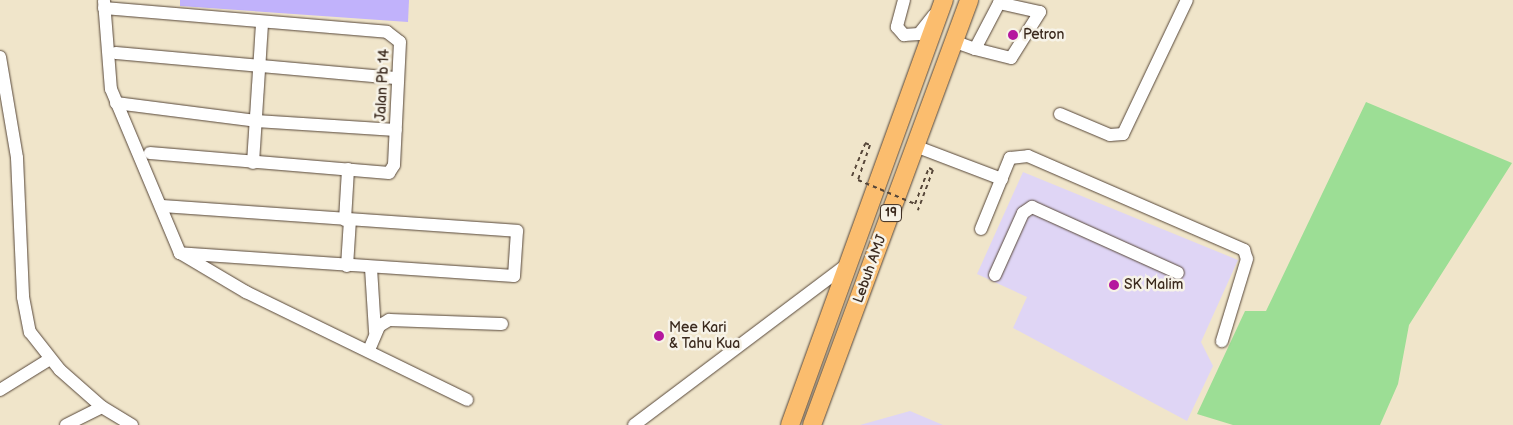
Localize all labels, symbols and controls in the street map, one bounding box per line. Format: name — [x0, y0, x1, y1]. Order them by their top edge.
place label: Petron — [1023, 27, 1064, 43]
marker: Petron — [1007, 29, 1019, 41]
street label: Jalan Pb 14 — [373, 49, 393, 121]
road number: 19 — [880, 204, 902, 222]
street label: Lebuh AMJ — [850, 233, 890, 305]
place label: SK Malim — [1124, 277, 1183, 293]
marker: SK Malim — [1108, 279, 1120, 291]
place label: Mee Kari & Tahu Kua — [669, 320, 741, 352]
marker: Mee Kari & Tahu Kua — [653, 330, 665, 342]

